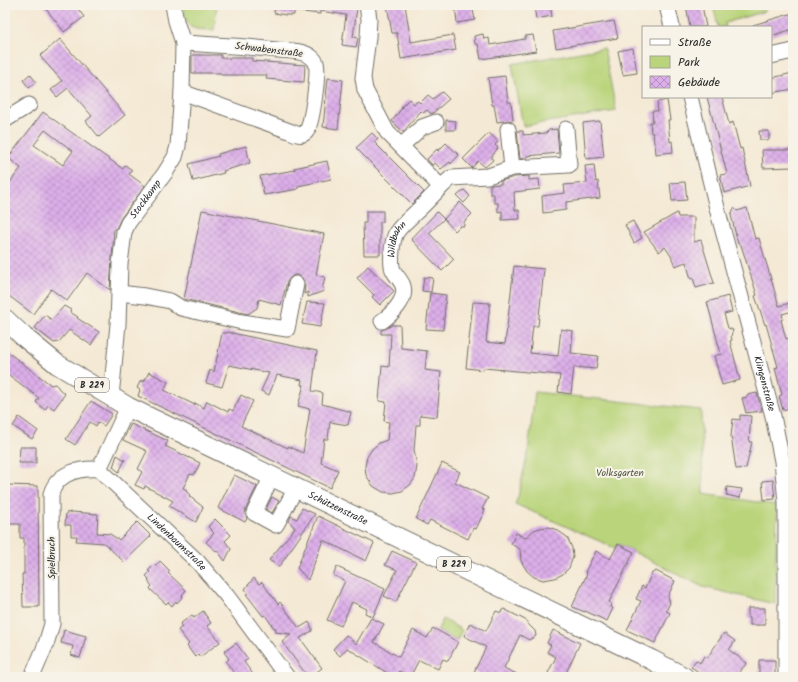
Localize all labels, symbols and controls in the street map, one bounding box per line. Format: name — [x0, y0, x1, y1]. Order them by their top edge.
legend — [642, 26, 772, 98]
text: Straße — [678, 33, 712, 52]
street label: Schwabenstraße — [234, 38, 304, 62]
text: Park — [678, 53, 700, 72]
text: Gebäude — [678, 73, 720, 92]
street label: Stockkamp — [126, 176, 166, 222]
street label: Wildbahn — [384, 217, 410, 258]
street label: Klingenstraße — [749, 354, 780, 414]
road number: B 229 — [75, 378, 109, 392]
park label: Volksgarten — [596, 465, 644, 481]
street label: Schützenstraße — [305, 487, 371, 530]
street label: Lindenbaumstraße — [143, 510, 210, 575]
street label: Spielbruch — [44, 537, 60, 579]
road number: B 229 — [437, 557, 471, 571]

